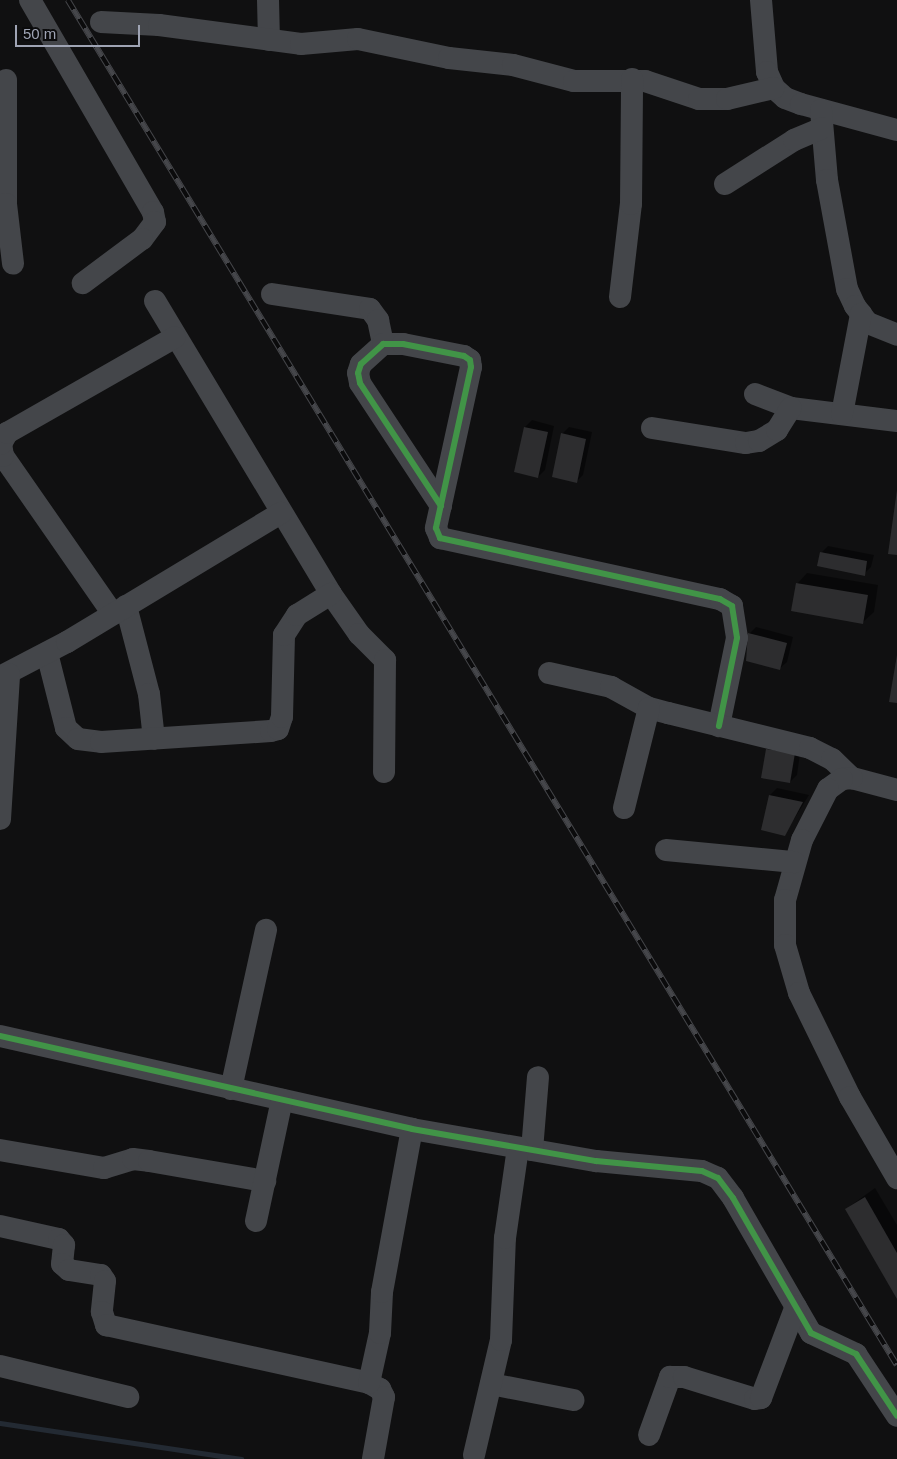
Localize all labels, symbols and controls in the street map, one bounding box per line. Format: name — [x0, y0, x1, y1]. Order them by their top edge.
scale bar — [18, 15, 142, 47]
text: 50 m — [23, 25, 56, 42]

